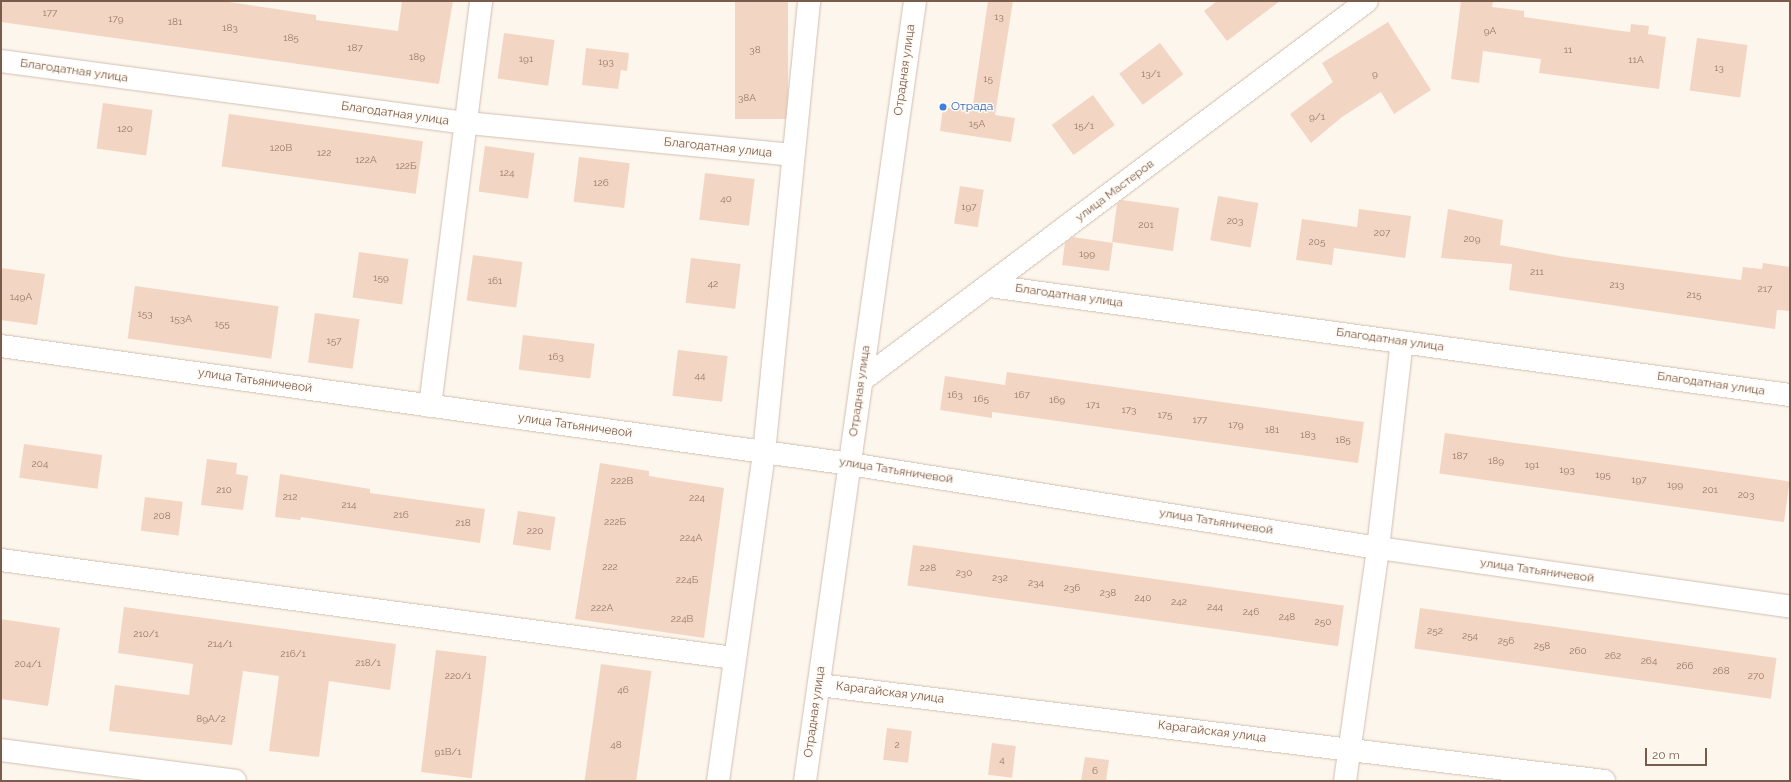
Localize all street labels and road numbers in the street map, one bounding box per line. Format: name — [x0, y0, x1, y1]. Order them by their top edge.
street label: Отрадная улица — [891, 23, 919, 117]
street label: Благодатная улица — [19, 56, 129, 86]
street label: Благодатная улица — [340, 99, 450, 129]
street label: Благодатная улица — [663, 135, 773, 161]
street label: улица Мастеров — [1073, 157, 1157, 225]
street label: Благодатная улица — [1014, 281, 1124, 311]
street label: Благодатная улица — [1335, 325, 1445, 355]
street label: Отрадная улица — [846, 344, 874, 438]
street label: улица Татьяничевой — [197, 366, 313, 396]
street label: Благодатная улица — [1656, 369, 1766, 399]
street label: улица Татьяничевой — [517, 411, 633, 441]
street label: улица Татьяничевой — [838, 455, 954, 487]
street label: улица Татьяничевой — [1158, 506, 1274, 538]
street label: улица Татьяничевой — [1479, 556, 1595, 586]
street label: Отрадная улица — [801, 665, 829, 759]
street label: Карагайская улица — [835, 679, 945, 707]
street label: Карагайская улица — [1157, 718, 1267, 746]

